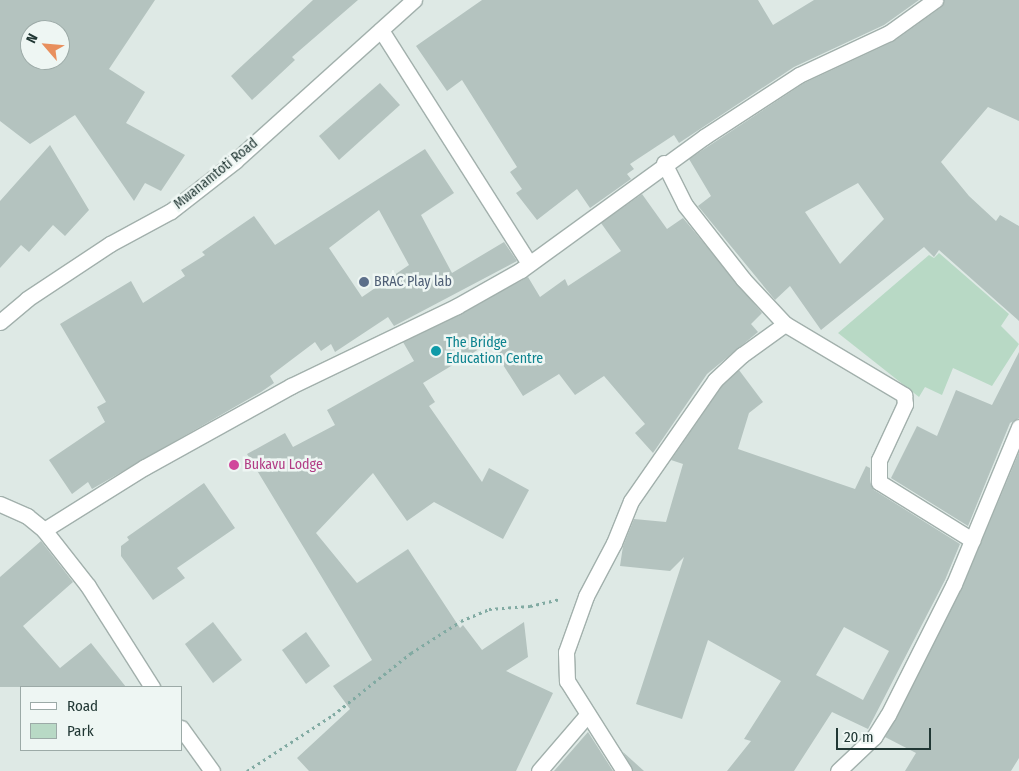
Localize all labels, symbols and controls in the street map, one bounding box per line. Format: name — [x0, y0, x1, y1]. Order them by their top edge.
north arrow — [20, 20, 70, 70]
text: N — [23, 31, 42, 46]
street label: Mwanamtoti Road — [171, 135, 261, 213]
place label: BRAC Play lab — [374, 274, 452, 290]
marker: BRAC Play lab — [358, 276, 370, 288]
place label: The Bridge Education Centre — [446, 335, 543, 368]
marker: The Bridge Education Centre — [430, 345, 442, 357]
place label: Bukavu Lodge — [244, 457, 323, 473]
marker: Bukavu Lodge — [228, 459, 240, 471]
legend — [20, 686, 182, 751]
text: Road — [67, 697, 98, 715]
scale bar — [839, 718, 934, 750]
text: Park — [67, 722, 94, 740]
text: 20 m — [844, 728, 874, 746]

